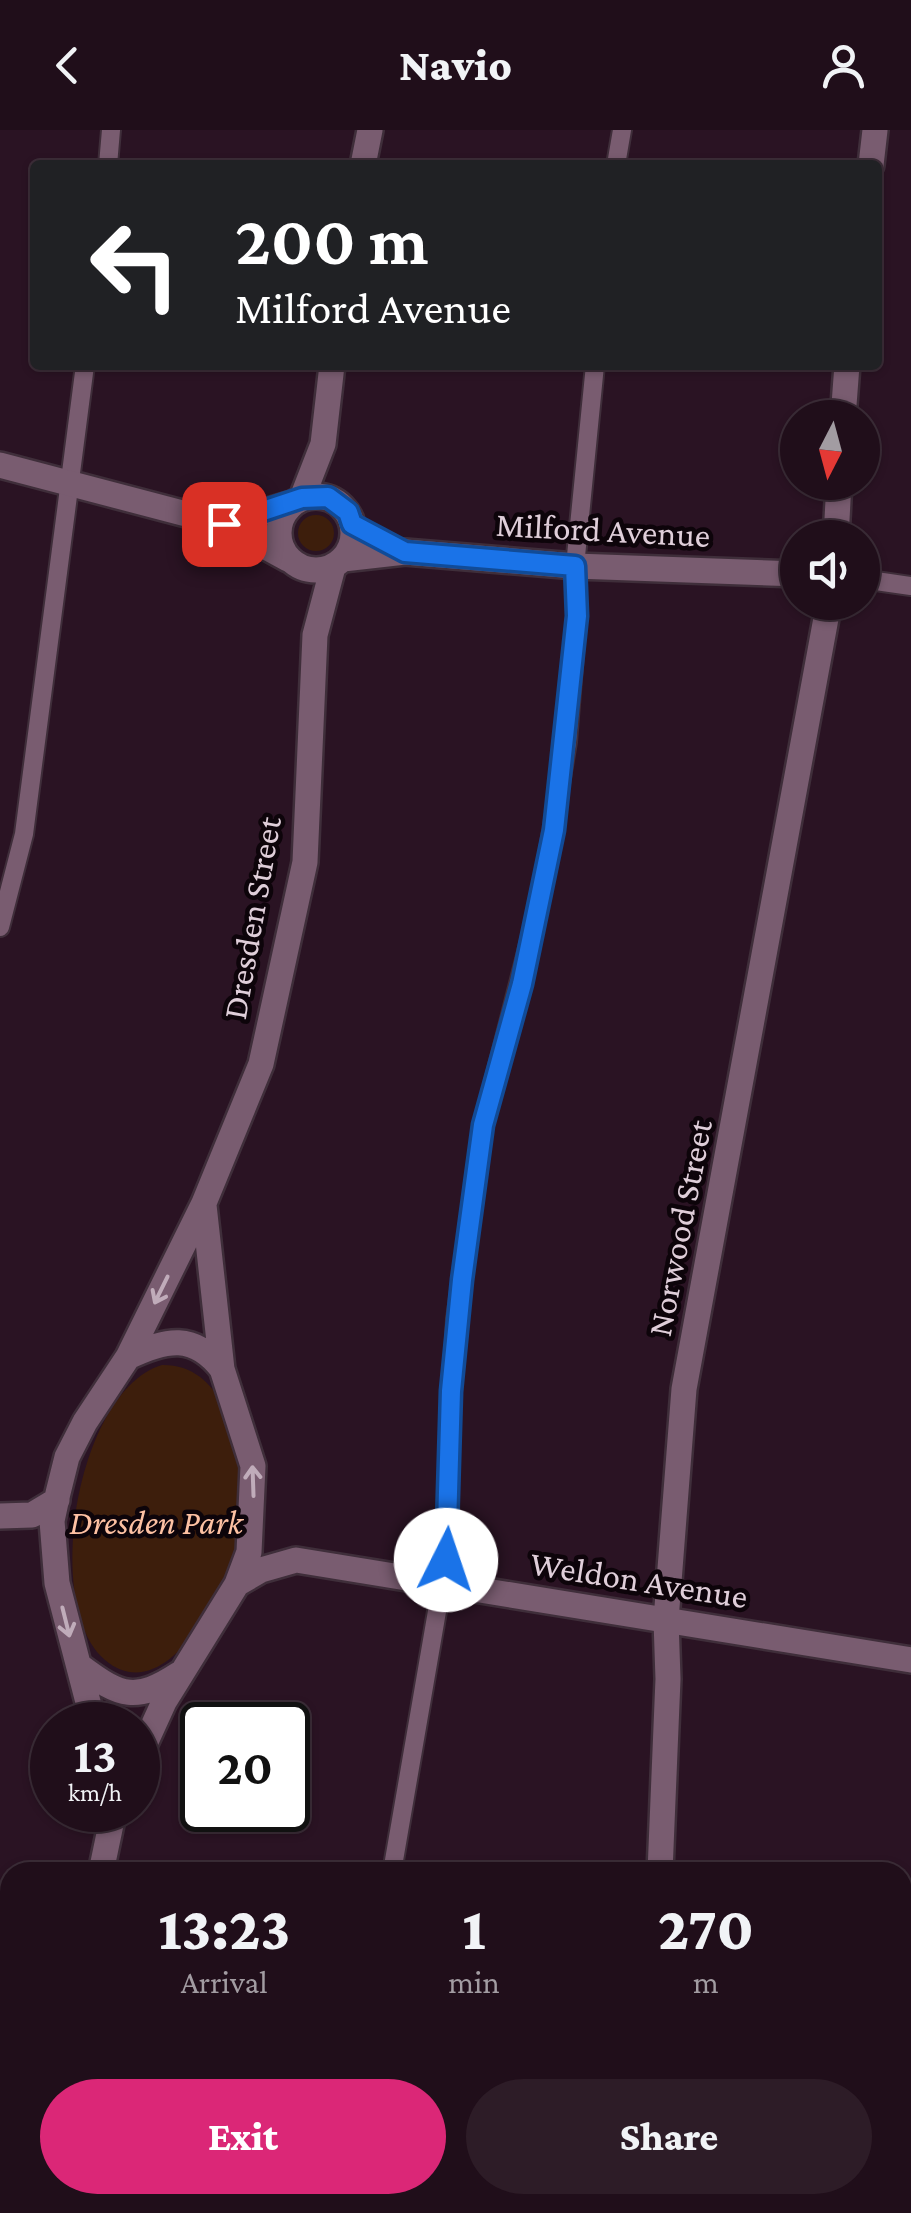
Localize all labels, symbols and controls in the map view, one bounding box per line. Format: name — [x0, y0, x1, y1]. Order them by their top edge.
icon: back — [40, 38, 95, 93]
icon: person — [816, 38, 871, 93]
text: Navio — [399, 40, 512, 90]
icon: left — [70, 200, 200, 330]
text: 200 m — [235, 201, 428, 279]
text: Milford Avenue — [235, 283, 511, 333]
north arrow — [780, 400, 880, 500]
map controls — [780, 400, 880, 620]
pin — [182, 482, 267, 567]
icon: arrive — [197, 497, 252, 552]
street label: Milford Avenue — [495, 505, 711, 555]
button: sound — [780, 520, 880, 620]
street label: Dresden Street — [215, 813, 289, 1022]
street label: Norwood Street — [640, 1116, 720, 1340]
one-way arrow — [151, 1275, 170, 1305]
one-way arrow — [244, 1466, 263, 1498]
park label: Dresden Park — [69, 1503, 245, 1542]
position arrow — [394, 1508, 498, 1612]
street label: Weldon Avenue — [528, 1544, 750, 1616]
one-way arrow — [58, 1606, 77, 1637]
speed limit sign: 20 — [180, 1702, 310, 1832]
text: 13 — [73, 1727, 117, 1783]
text: km/h — [68, 1779, 122, 1806]
text: 13:23 — [158, 1895, 290, 1962]
text: 1 — [462, 1895, 486, 1962]
text: 270 — [658, 1895, 754, 1962]
text: Arrival — [181, 1964, 268, 2000]
text: min — [448, 1964, 500, 2000]
text: m — [693, 1964, 719, 2000]
button: Exit — [40, 2079, 446, 2194]
button: Share — [466, 2079, 872, 2194]

